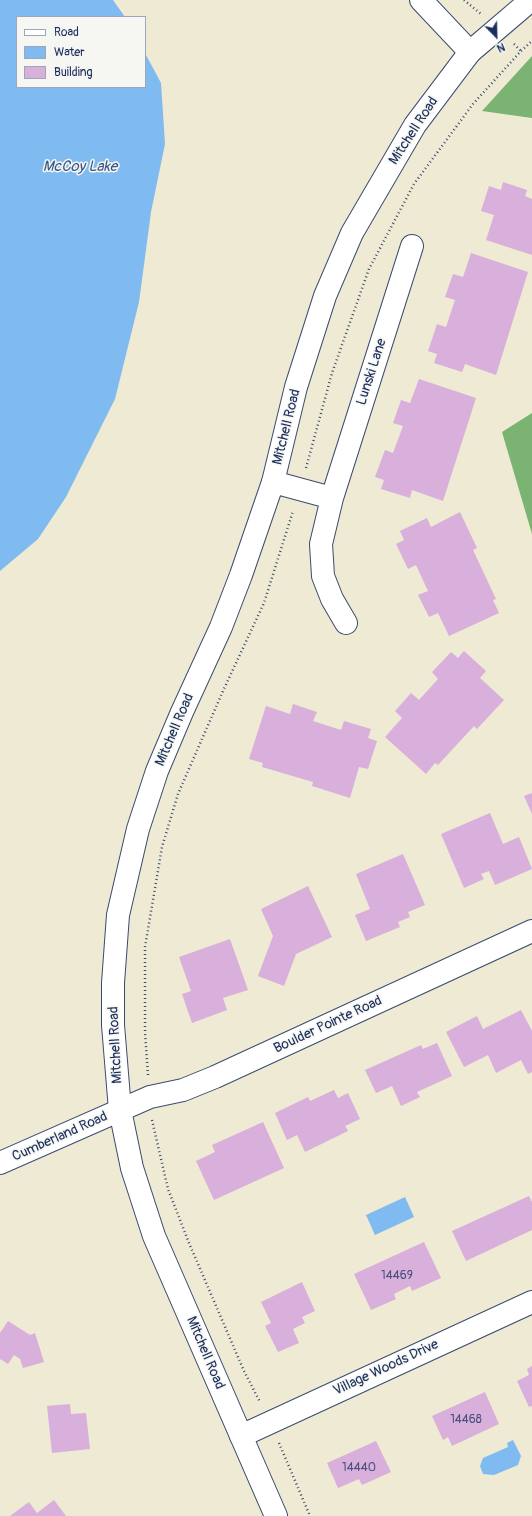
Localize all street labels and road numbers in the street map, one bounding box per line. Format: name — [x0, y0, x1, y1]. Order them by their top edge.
street label: Mitchell Road — [386, 94, 442, 168]
street label: Lunski Lane — [353, 337, 391, 407]
street label: Mitchell Road — [269, 387, 305, 467]
street label: Mitchell Road — [152, 691, 198, 769]
street label: Boulder Pointe Road — [271, 993, 385, 1057]
street label: Mitchell Road — [106, 1006, 126, 1084]
street label: Cumberland Road — [10, 1108, 110, 1166]
street label: Mitchell Road — [182, 1314, 228, 1392]
street label: Village Woods Drive — [331, 1336, 441, 1400]

